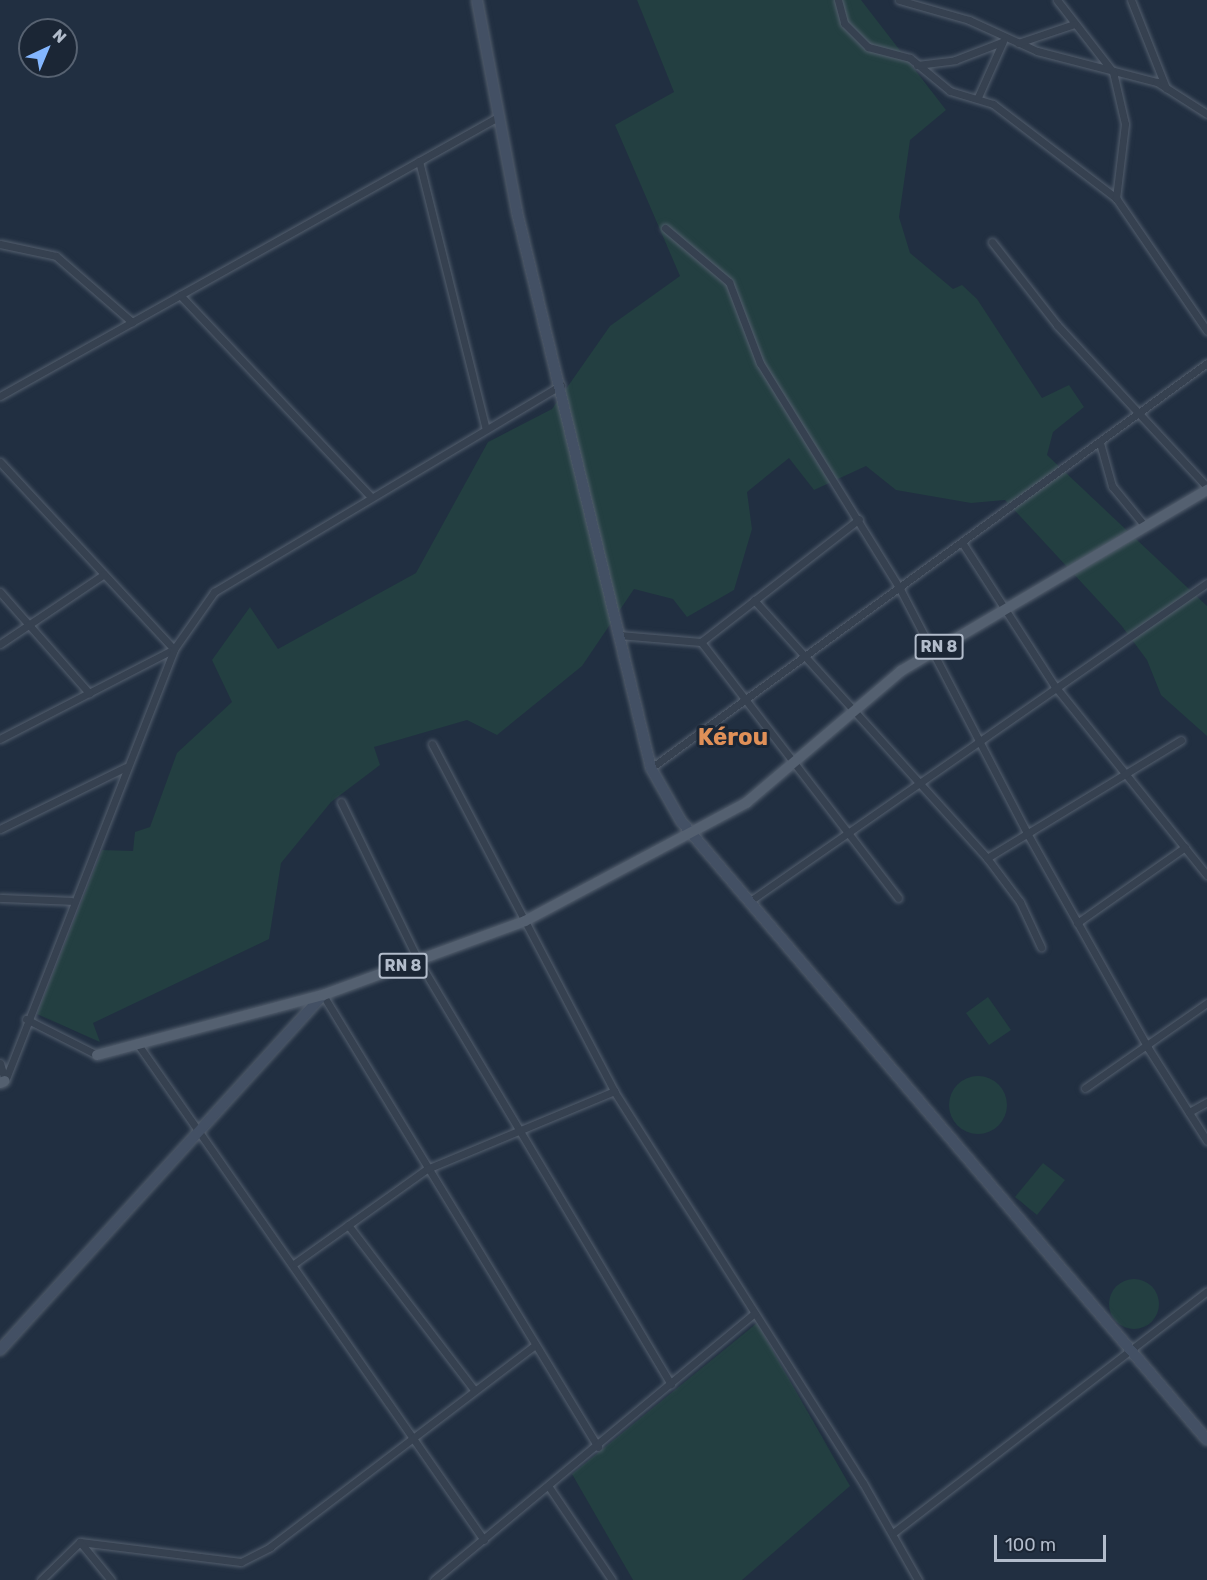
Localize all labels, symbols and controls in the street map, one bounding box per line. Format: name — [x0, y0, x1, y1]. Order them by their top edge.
north arrow — [18, 18, 78, 78]
text: N — [49, 25, 70, 47]
road number: RN 8 — [914, 634, 964, 660]
district label: Kérou — [698, 724, 768, 752]
road number: RN 8 — [378, 953, 428, 979]
scale bar — [997, 1523, 1110, 1561]
text: 100 m — [1005, 1534, 1056, 1556]

